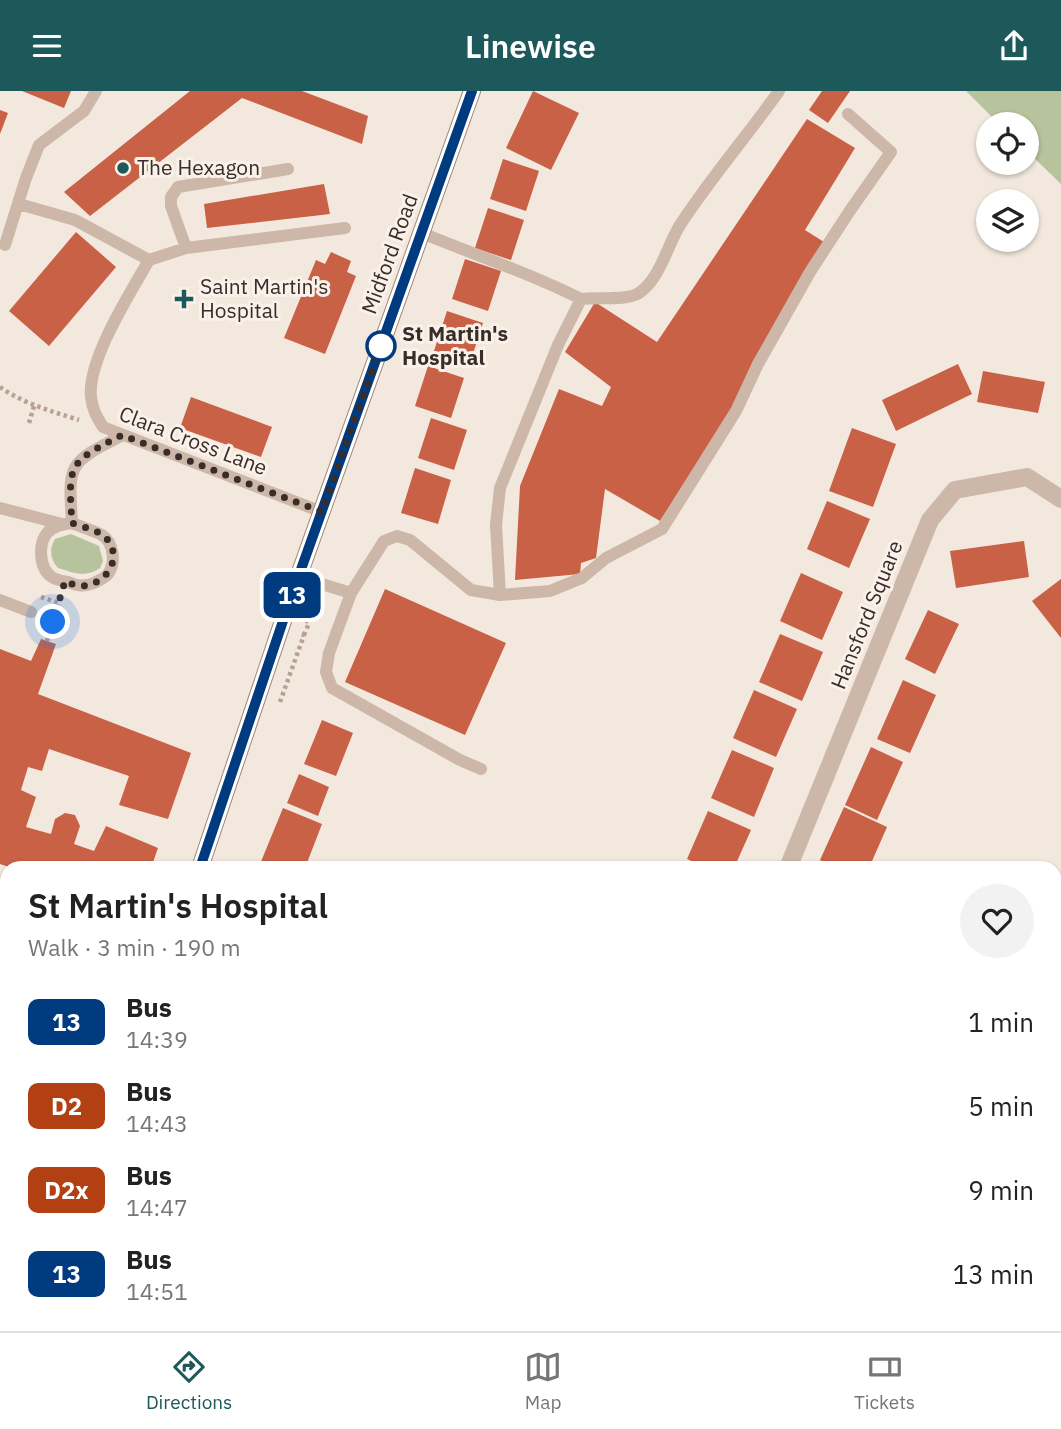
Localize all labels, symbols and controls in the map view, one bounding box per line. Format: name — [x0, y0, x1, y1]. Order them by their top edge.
text: Linewise — [465, 25, 596, 67]
icon: menu — [28, 27, 66, 65]
icon: share — [995, 27, 1033, 65]
map controls — [976, 112, 1039, 252]
button: locate — [976, 112, 1039, 175]
place label: The Hexagon — [137, 153, 260, 181]
marker: The Hexagon — [115, 160, 131, 176]
button: layers — [976, 189, 1039, 252]
street label: Midford Road — [354, 190, 424, 318]
place label: Saint Martin's Hospital — [200, 272, 329, 324]
marker: Saint Martin's Hospital — [174, 289, 194, 309]
place label: St Martin's Hospital — [402, 319, 508, 371]
marker: St Martin's Hospital — [366, 331, 396, 361]
street label: Clara Cross Lane — [115, 399, 271, 481]
street label: Hansford Square — [824, 536, 909, 693]
line badge: 13 — [260, 572, 324, 618]
text: 13 — [278, 579, 306, 611]
your location — [35, 604, 70, 639]
text: St Martin's Hospital — [28, 884, 328, 927]
button: heart — [960, 884, 1034, 958]
text: Walk · 3 min · 190 m — [28, 932, 241, 962]
text: Bus — [126, 990, 172, 1024]
text: 1 min — [968, 1005, 1034, 1039]
text: 13 — [52, 1006, 81, 1038]
text: 14:39 — [126, 1024, 188, 1054]
text: Bus — [126, 1074, 172, 1108]
text: 5 min — [968, 1089, 1034, 1123]
text: D2 — [51, 1090, 82, 1122]
text: 14:43 — [126, 1108, 188, 1138]
text: Bus — [126, 1158, 172, 1192]
text: 9 min — [968, 1173, 1034, 1207]
text: D2x — [44, 1174, 89, 1206]
text: 14:47 — [126, 1192, 188, 1222]
text: Bus — [126, 1242, 172, 1276]
text: 13 min — [953, 1257, 1034, 1291]
text: 13 — [52, 1258, 81, 1290]
text: 14:51 — [126, 1276, 188, 1306]
tab: Directions — [146, 1348, 232, 1414]
tab: Map — [524, 1348, 562, 1414]
tab: Tickets — [854, 1348, 915, 1414]

